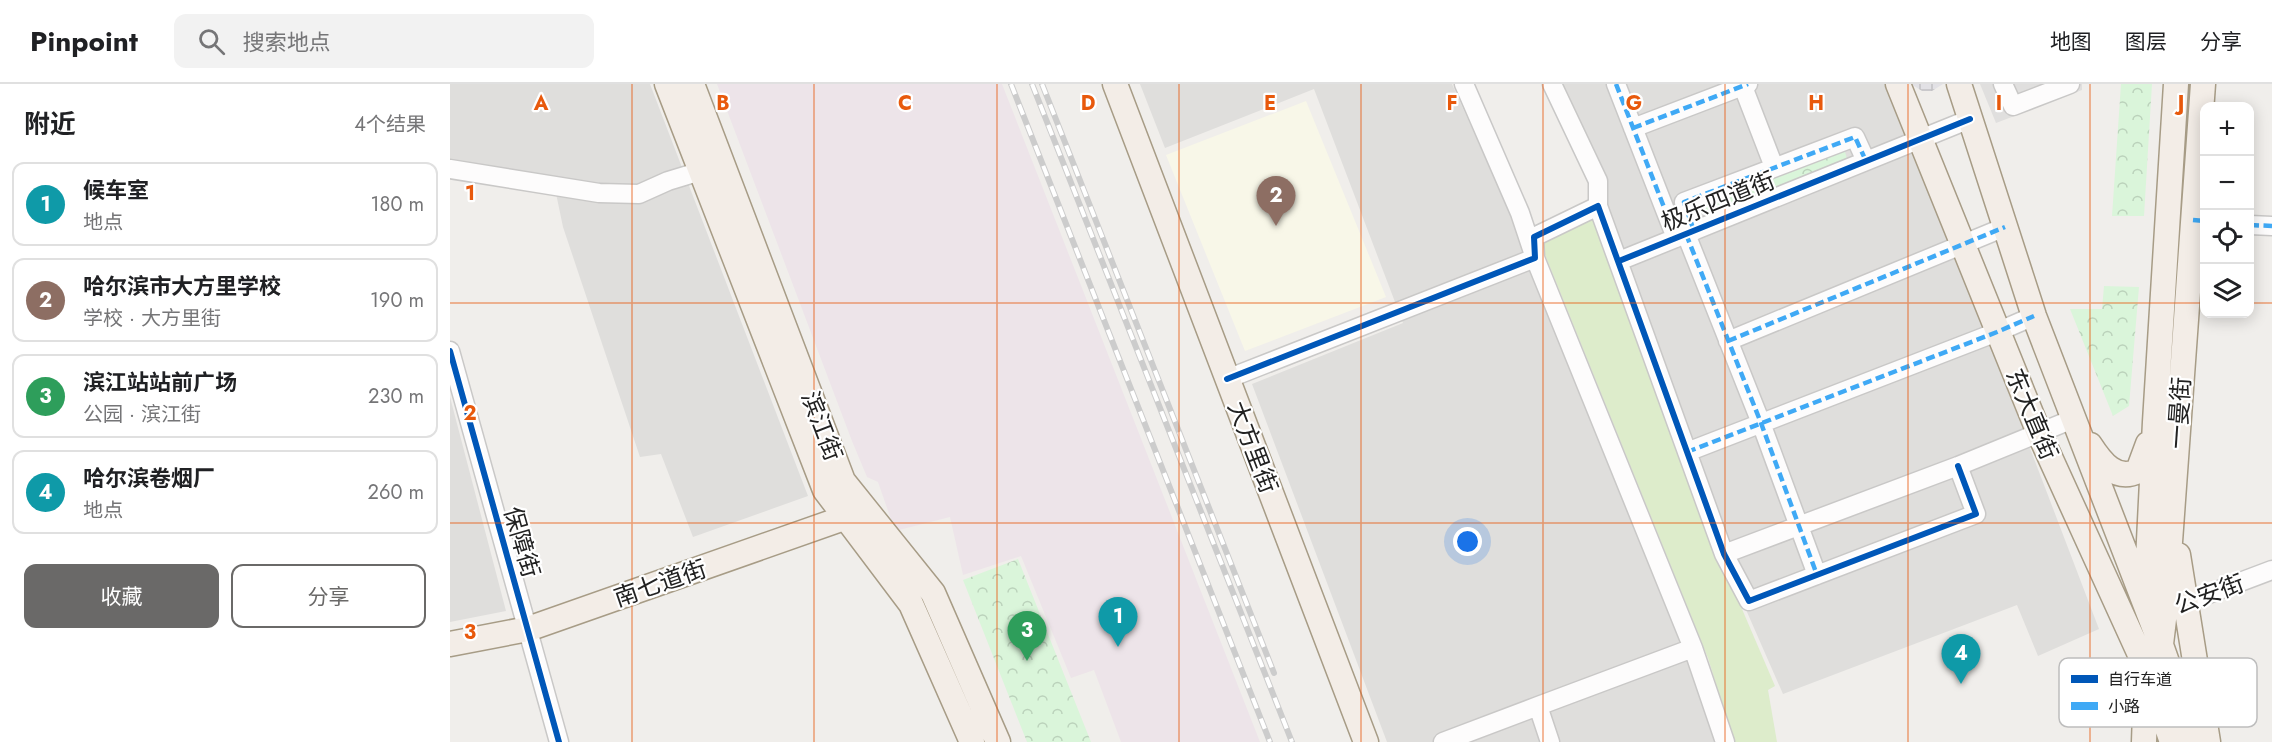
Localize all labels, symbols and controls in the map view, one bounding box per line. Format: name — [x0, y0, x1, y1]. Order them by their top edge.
search box — [174, 14, 594, 68]
text: Pinpoint — [30, 21, 138, 62]
icon: search — [195, 25, 228, 58]
text: 搜索地点 — [243, 26, 331, 58]
text: 地图 — [2050, 27, 2092, 57]
text: 图层 — [2125, 27, 2167, 57]
text: 分享 — [2200, 27, 2242, 57]
text: A — [533, 89, 549, 118]
text: B — [716, 89, 730, 118]
text: C — [898, 89, 912, 118]
text: D — [1081, 89, 1095, 118]
text: E — [1264, 89, 1276, 118]
text: F — [1446, 89, 1458, 118]
text: G — [1626, 89, 1642, 118]
text: H — [1808, 89, 1824, 118]
text: I — [1996, 89, 2002, 118]
text: J — [2174, 89, 2184, 118]
map controls — [2200, 102, 2254, 318]
button: + — [2200, 102, 2254, 156]
text: 附近 — [24, 105, 76, 143]
text: 4个结果 — [354, 110, 426, 139]
button: − — [2200, 156, 2254, 210]
street label: 极乐四道街 — [1656, 162, 1780, 240]
text: 候车室 — [83, 174, 149, 206]
pin: 2 — [1256, 176, 1296, 226]
text: 1 — [465, 179, 475, 208]
text: 1 — [40, 190, 51, 219]
text: 180 m — [370, 190, 424, 219]
text: 地点 — [83, 208, 123, 237]
button: locate — [2200, 210, 2254, 264]
button: layers — [2200, 264, 2254, 318]
text: 哈尔滨市大方里学校 — [83, 270, 281, 302]
text: 2 — [39, 286, 52, 315]
text: 190 m — [370, 286, 424, 315]
text: 学校 · 大方里街 — [83, 304, 221, 333]
street label: 东大直街 — [1997, 363, 2067, 465]
text: 滨江站站前广场 — [83, 366, 237, 398]
street label: 一曼街 — [2159, 376, 2199, 450]
text: 3 — [39, 382, 52, 411]
text: 230 m — [368, 382, 424, 411]
street label: 滨江街 — [793, 386, 851, 466]
street label: 大方里街 — [1219, 396, 1287, 498]
text: 2 — [463, 399, 477, 428]
text: 公园 · 滨江街 — [83, 400, 201, 429]
text: 哈尔滨卷烟厂 — [83, 462, 215, 494]
text: 4 — [39, 478, 52, 507]
text: 260 m — [368, 478, 424, 507]
text: 地点 — [83, 496, 123, 525]
street label: 保障街 — [495, 503, 549, 581]
your location — [1453, 527, 1482, 556]
street label: 南七道街 — [609, 551, 711, 615]
button: 收藏 — [24, 564, 219, 628]
button: 分享 — [231, 564, 426, 628]
street label: 公安街 — [2169, 565, 2249, 623]
pin: 1 — [1098, 598, 1138, 647]
pin: 3 — [1008, 612, 1046, 661]
text: 3 — [464, 618, 476, 647]
pin: 4 — [1942, 634, 1980, 684]
legend — [2059, 658, 2257, 727]
text: 自行车道 — [2108, 668, 2172, 691]
text: 小路 — [2108, 695, 2140, 718]

